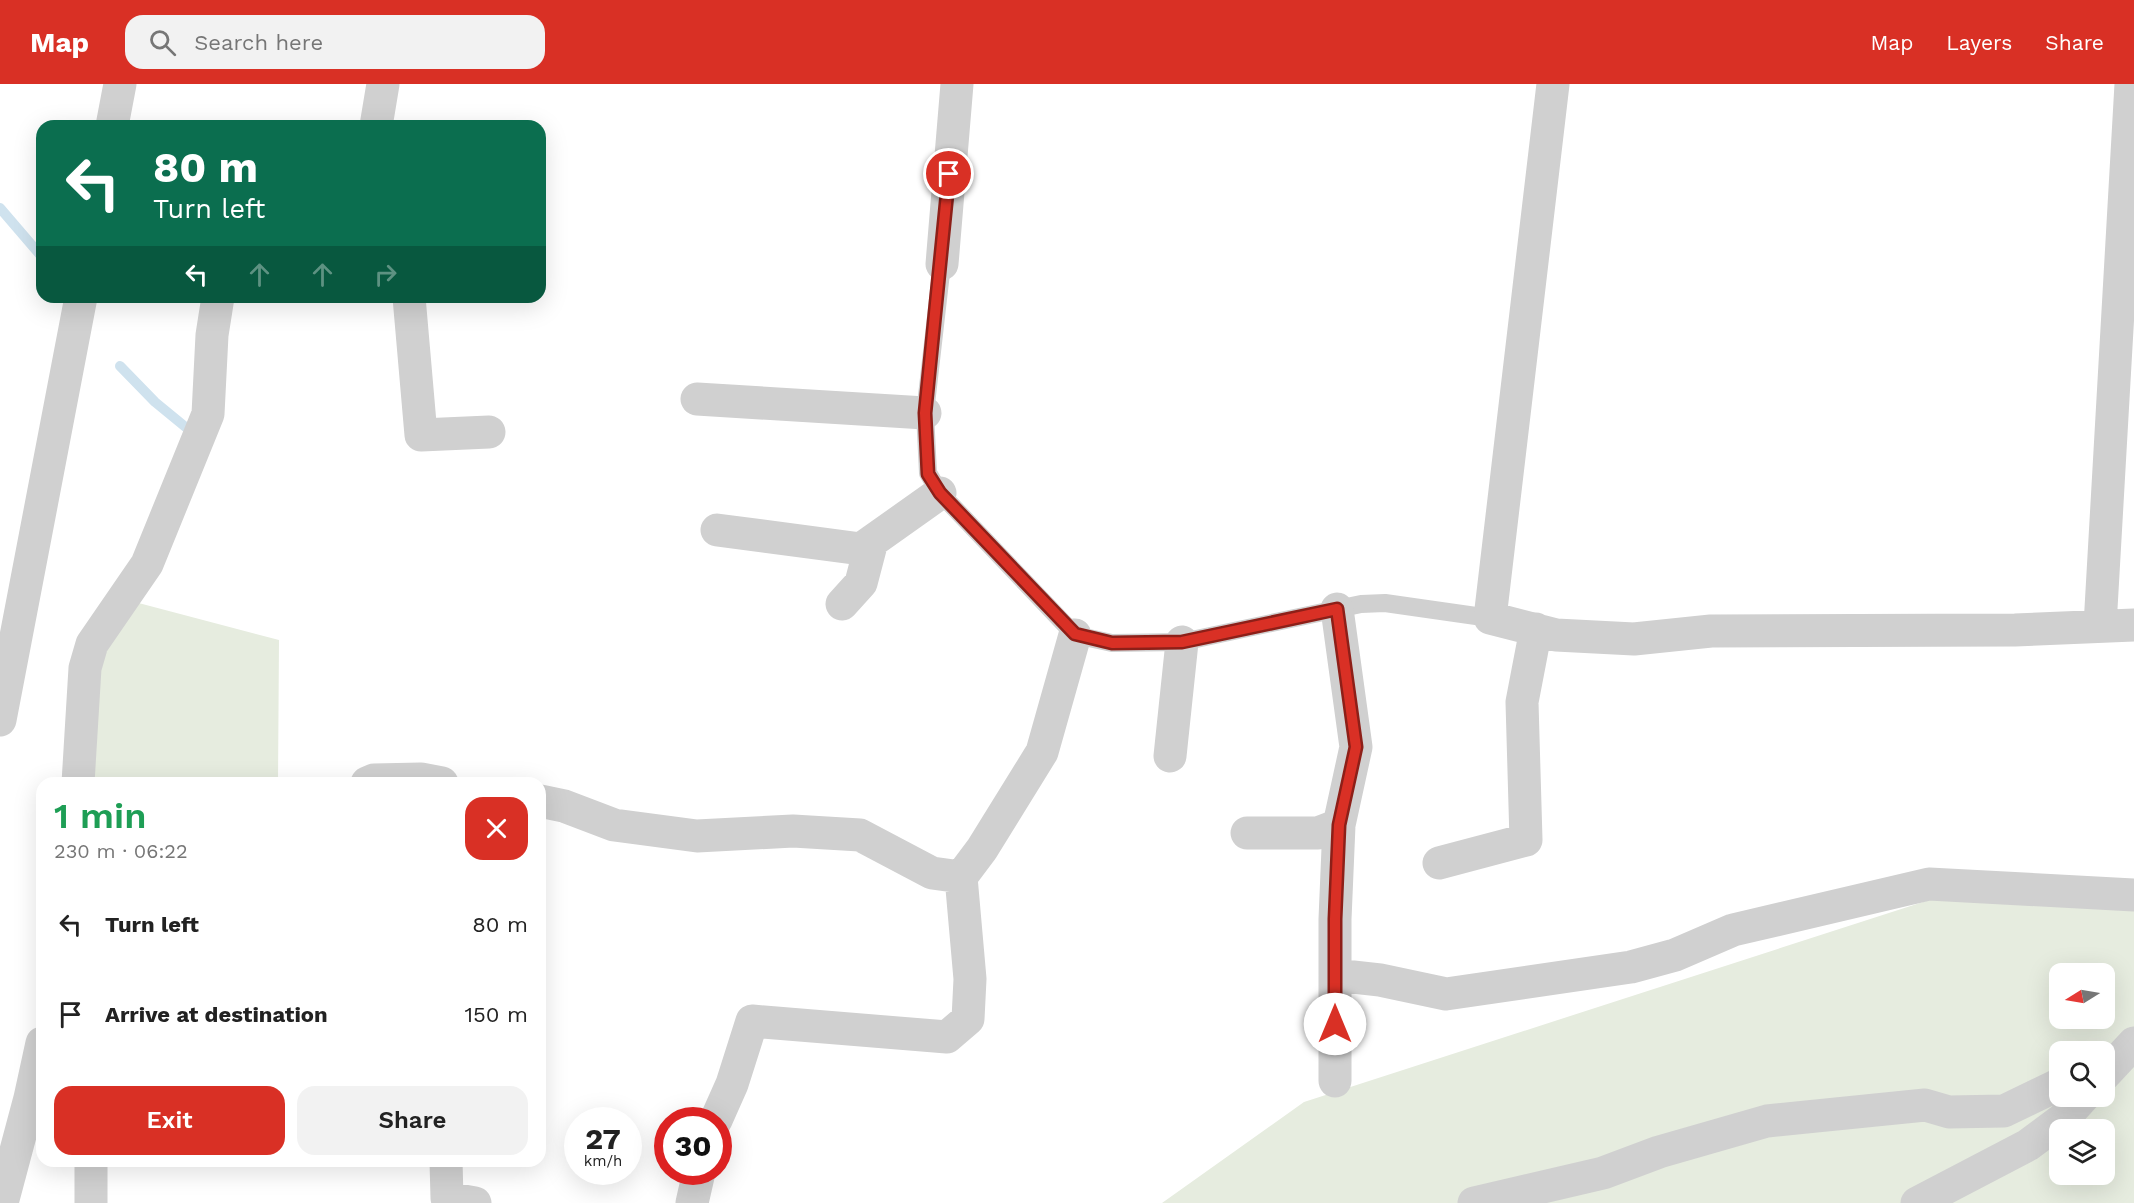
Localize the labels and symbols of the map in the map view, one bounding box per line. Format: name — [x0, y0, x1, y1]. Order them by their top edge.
pin — [923, 148, 974, 199]
north arrow — [2049, 963, 2115, 1029]
position arrow — [1303, 992, 1367, 1056]
speed limit sign: 30 — [654, 1107, 732, 1185]

